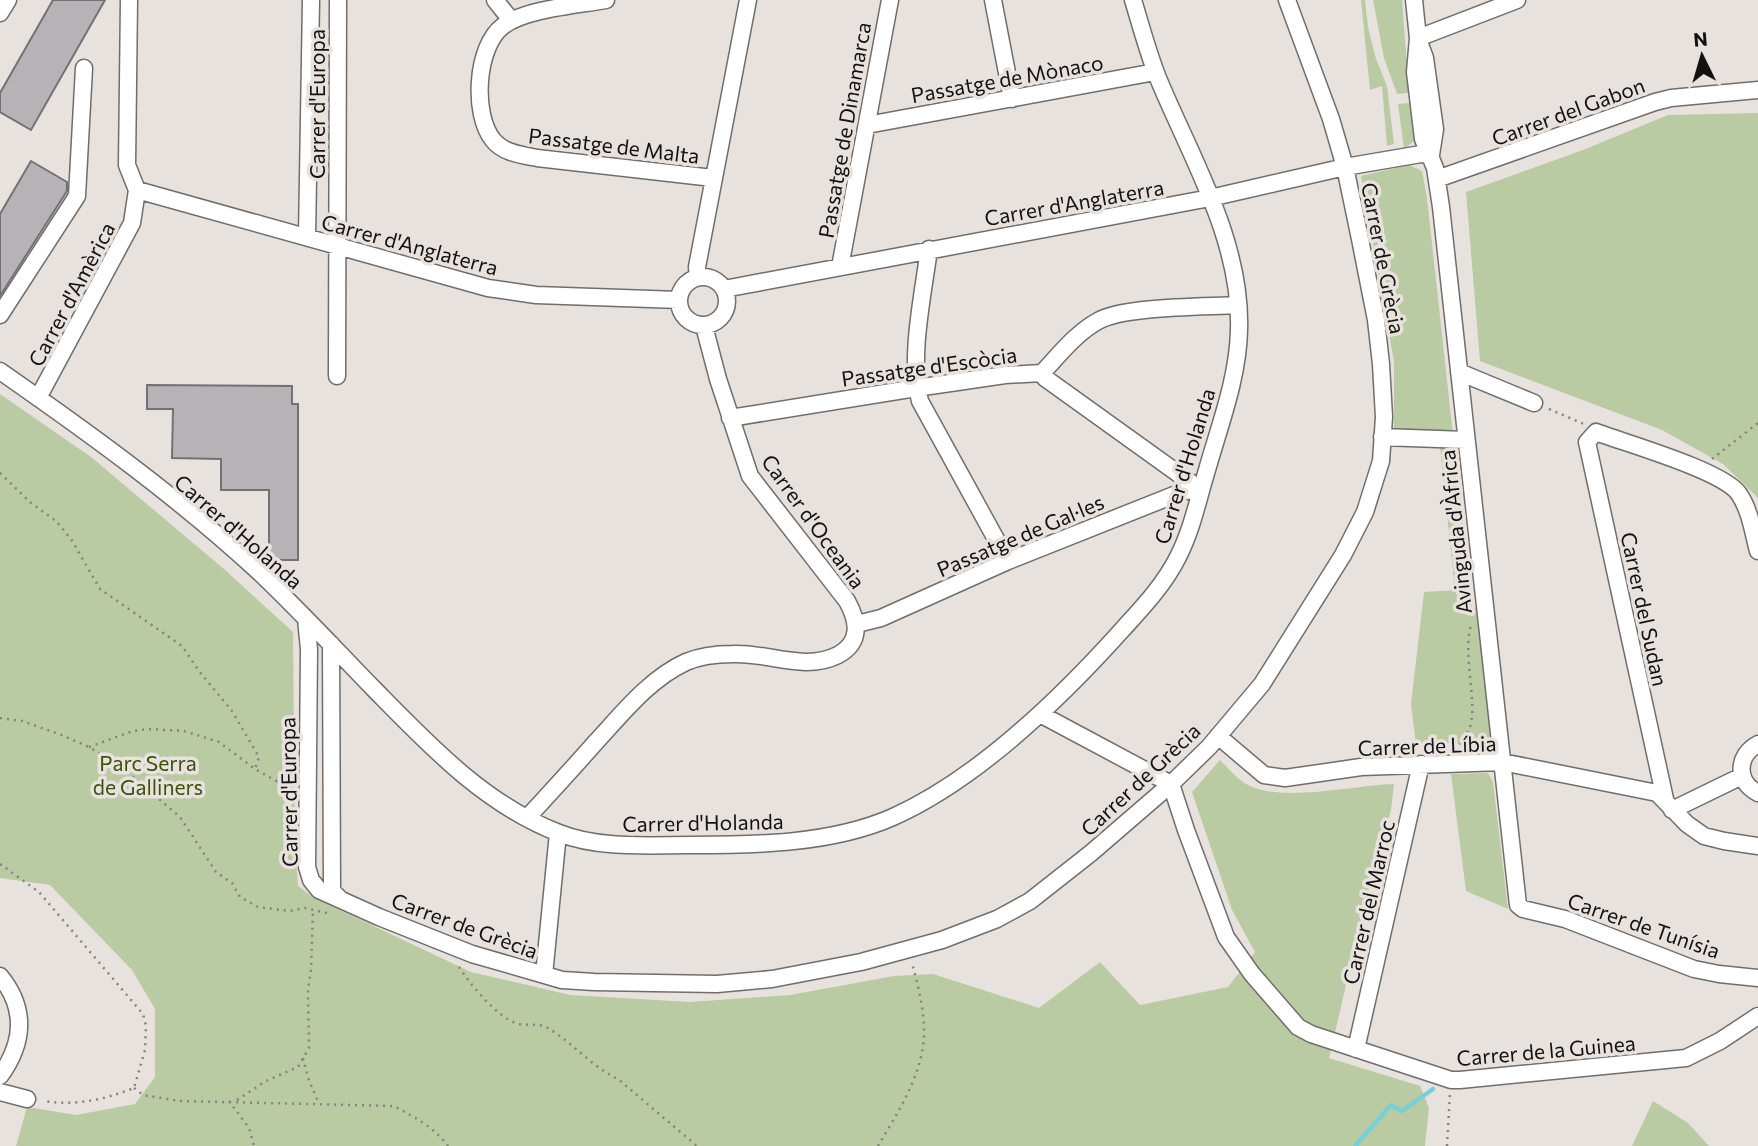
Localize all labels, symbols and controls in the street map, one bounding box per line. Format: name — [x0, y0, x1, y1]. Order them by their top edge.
street label: Passatge de Dinamarca — [813, 20, 875, 240]
north arrow — [1667, 21, 1737, 91]
text: N — [1692, 26, 1709, 51]
street label: Carrer d'Europa — [304, 29, 329, 179]
street label: Passatge de Mònaco — [909, 49, 1105, 107]
street label: Carrer del Gabon — [1488, 72, 1648, 150]
street label: Passatge de Malta — [527, 122, 701, 168]
street label: Carrer d'Anglaterra — [982, 174, 1166, 230]
street label: Carrer de Grècia — [1357, 180, 1411, 336]
street label: Carrer d'Anglaterra — [319, 208, 501, 280]
street label: Carrer d'Amèrica — [23, 218, 119, 370]
street label: Passatge d'Escòcia — [840, 341, 1018, 391]
street label: Carrer d'Holanda — [1148, 385, 1220, 547]
street label: Carrer d'Oceania — [757, 449, 871, 593]
street label: Avinguda d'Àfrica — [1434, 449, 1476, 615]
street label: Carrer d'Holanda — [170, 469, 308, 593]
street label: Passatge de Gal·les — [933, 489, 1107, 581]
street label: Carrer del Sudan — [1616, 530, 1674, 688]
street label: Carrer d'Europa — [274, 717, 302, 867]
street label: Carrer de Grècia — [1075, 717, 1205, 841]
street label: Carrer de Líbia — [1357, 730, 1497, 760]
park label: Parc Serra de Galliners — [93, 750, 203, 799]
street label: Carrer d'Holanda — [622, 808, 784, 836]
street label: Carrer del Marroc — [1337, 817, 1399, 987]
street label: Carrer de Grècia — [388, 887, 542, 963]
street label: Carrer de Tunísia — [1565, 887, 1723, 963]
street label: Carrer de la Guinea — [1456, 1030, 1636, 1070]

